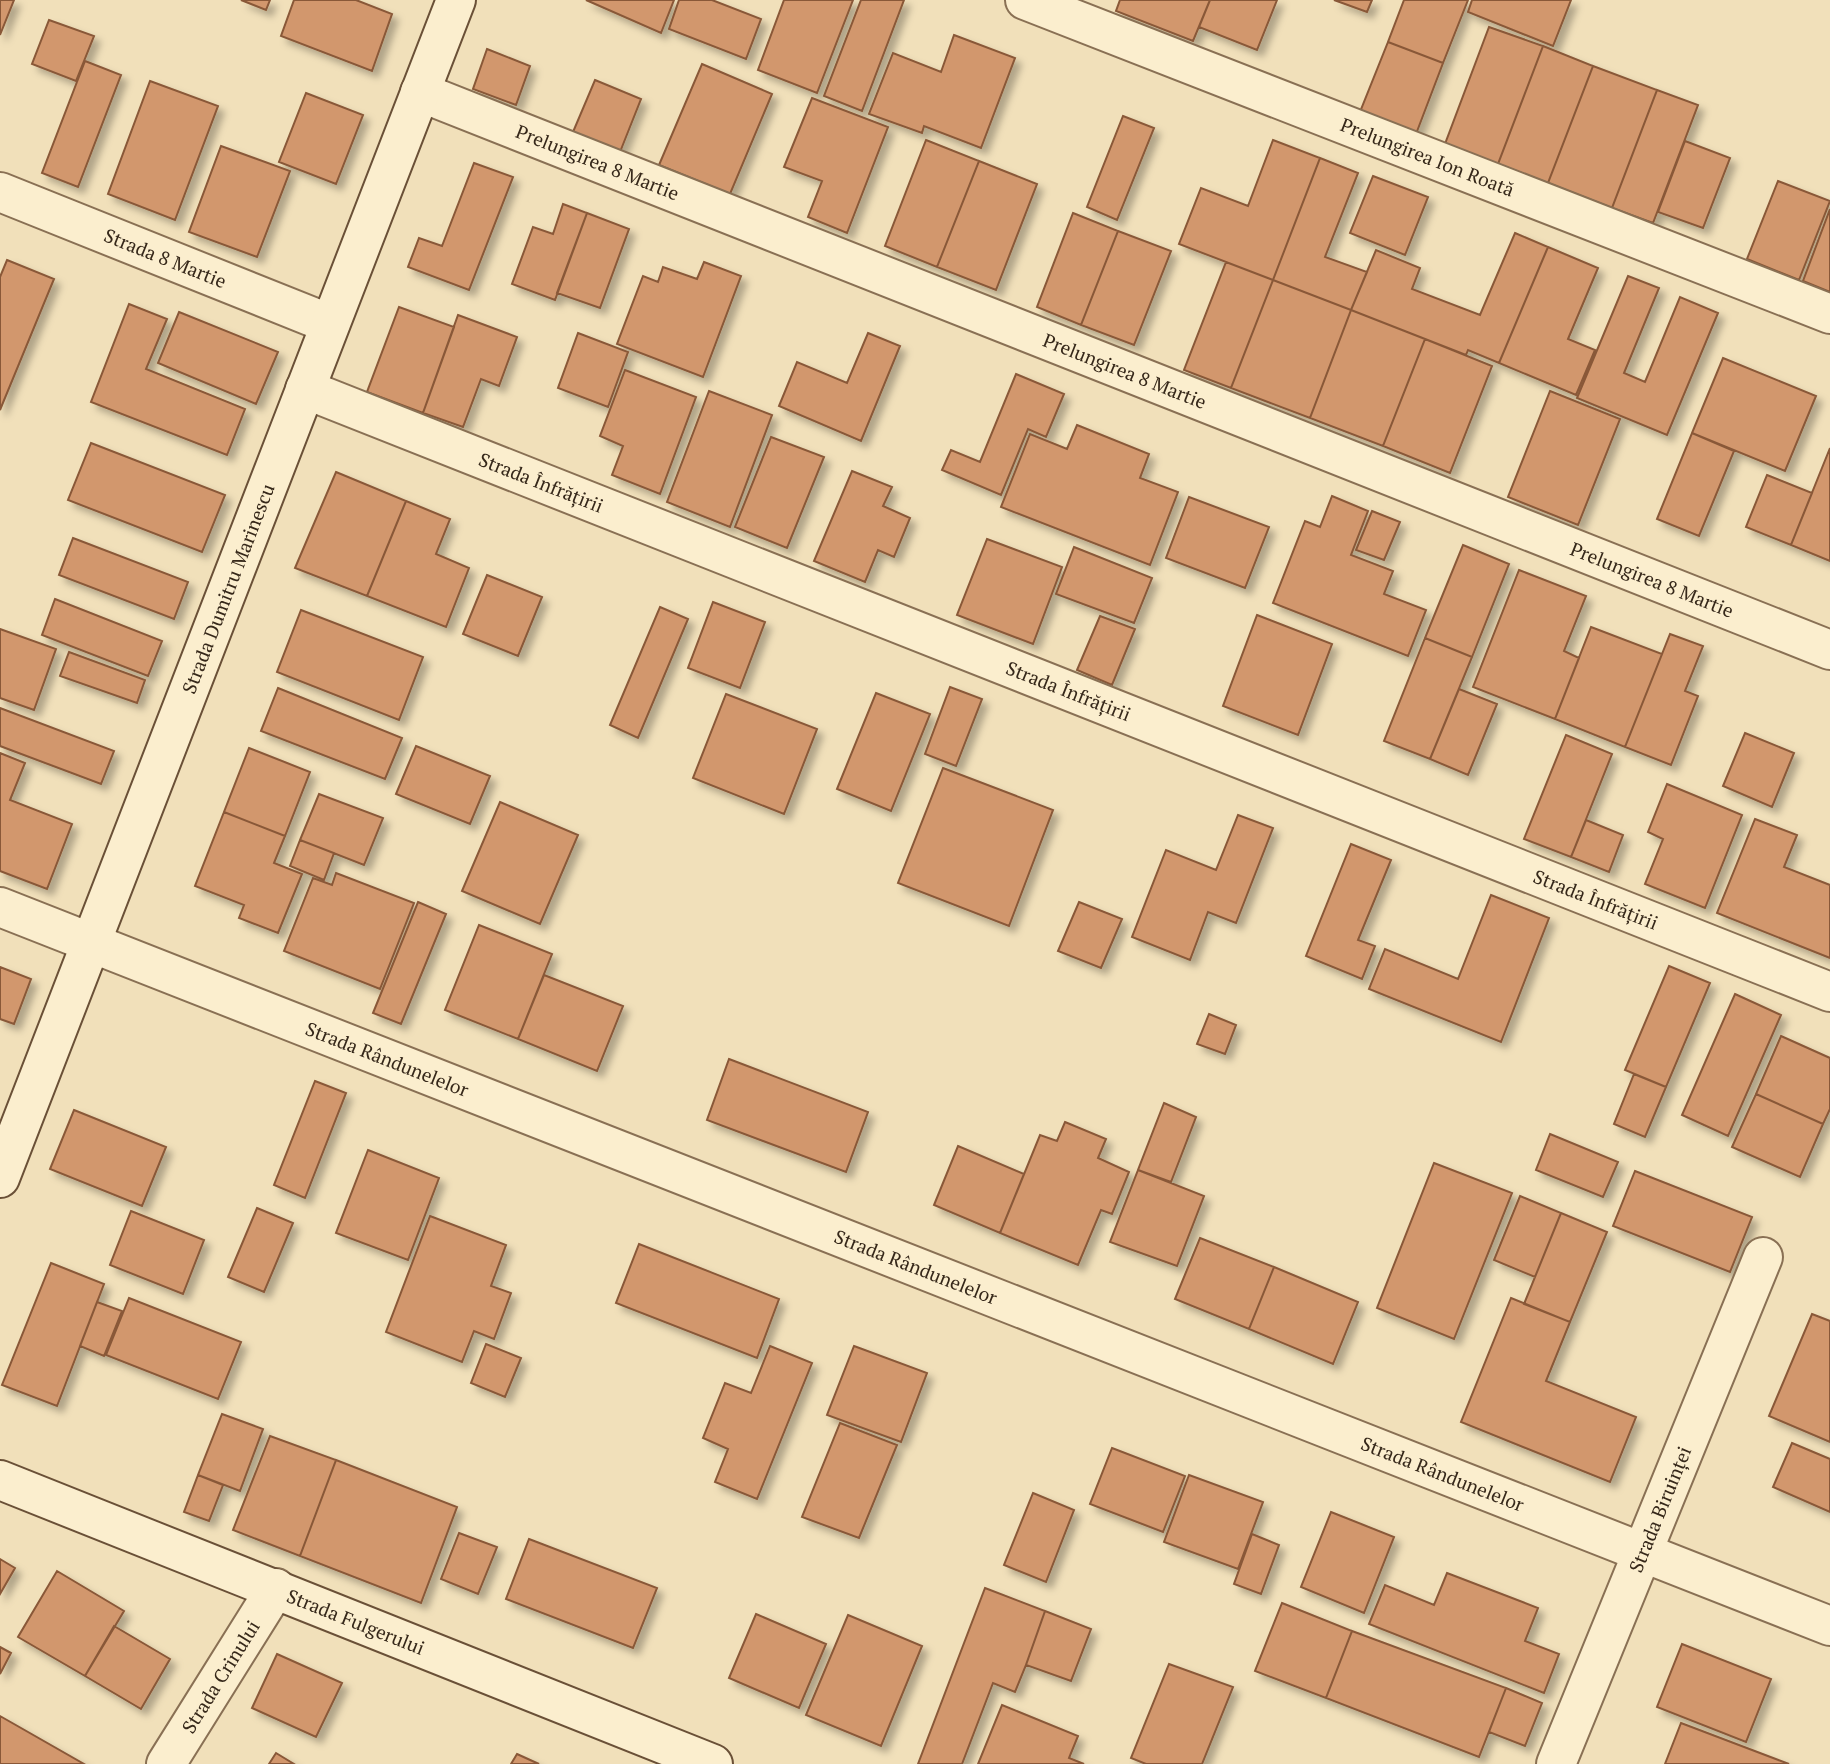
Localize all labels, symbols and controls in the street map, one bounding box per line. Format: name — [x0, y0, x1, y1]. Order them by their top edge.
street label: Prelungirea Ion Roată — [1337, 111, 1519, 202]
street label: Prelungirea 8 Martie — [513, 118, 683, 205]
street label: Strada 8 Martie — [101, 222, 230, 293]
street label: Prelungirea 8 Martie — [1040, 327, 1210, 414]
street label: Strada Înfrățirii — [475, 446, 607, 518]
street label: Strada Dumitru Marinescu — [176, 480, 280, 697]
street label: Prelungirea 8 Martie — [1567, 536, 1737, 623]
street label: Strada Înfrățirii — [1003, 655, 1135, 726]
street label: Strada Înfrățirii — [1530, 863, 1662, 935]
street label: Strada Rândunelelor — [302, 1015, 473, 1102]
street label: Strada Rândunelelor — [831, 1223, 1002, 1310]
street label: Strada Rândunelelor — [1358, 1430, 1529, 1517]
street label: Strada Biruinței — [1623, 1442, 1696, 1576]
street label: Strada Fulgerului — [284, 1583, 428, 1660]
street label: Strada Crinului — [175, 1615, 265, 1738]

